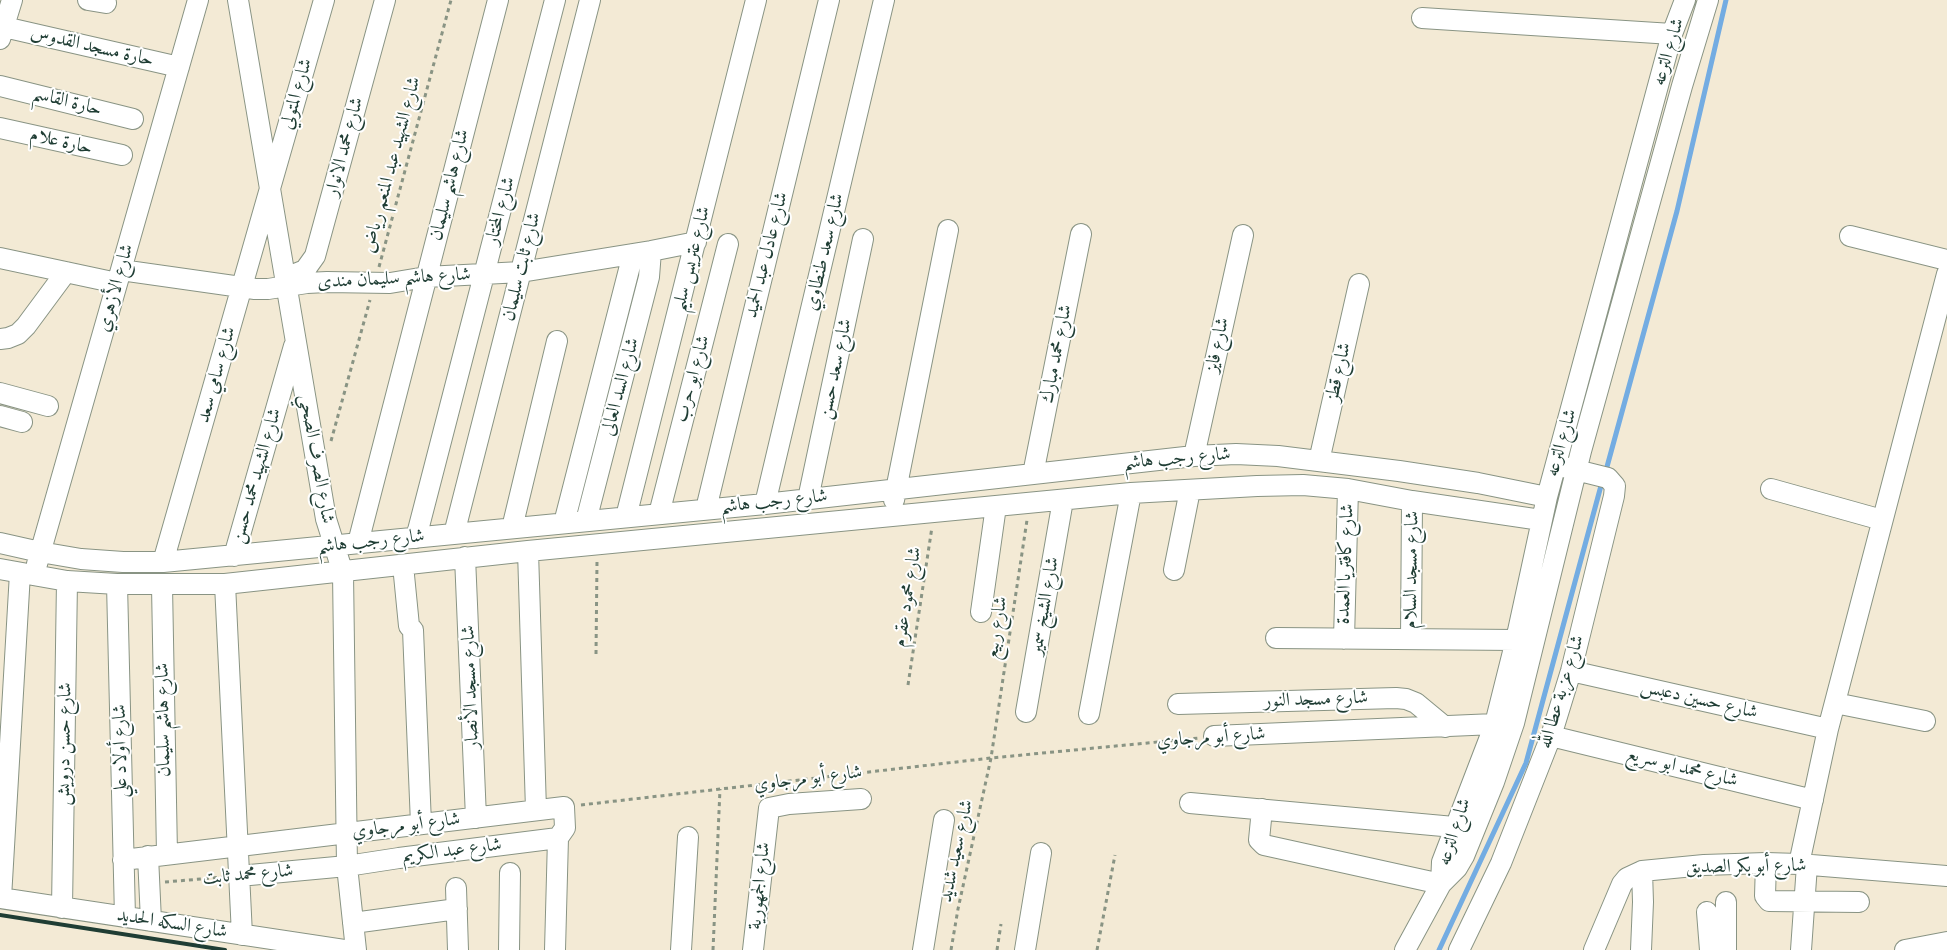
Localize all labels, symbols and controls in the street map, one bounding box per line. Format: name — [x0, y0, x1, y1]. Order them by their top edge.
street label: شارع الترعه — [1648, 15, 1690, 89]
street label: حارة مسجد القدوس — [28, 22, 156, 72]
street label: شارع المتولي — [276, 56, 318, 132]
street label: شارع الشهيد عبد المنعم رياض — [357, 74, 427, 256]
street label: حارة القاسم — [30, 82, 104, 122]
street label: شارع محمد الانوار — [321, 95, 369, 199]
street label: حارة علام — [28, 124, 94, 160]
street label: شارع هاشم سليمان — [425, 127, 475, 243]
street label: شارع المختار — [481, 174, 521, 248]
street label: شارع عادل عبد الحميد — [740, 190, 794, 320]
street label: شارع سعد طنطاوي — [800, 191, 850, 313]
street label: شارع عتريس سليم — [668, 204, 716, 314]
street label: شارع ثابت سليمان — [497, 210, 547, 324]
street label: شارع الأزهري — [93, 241, 139, 335]
street label: شارع هاشم سليمان مندى — [317, 264, 471, 294]
street label: شارع محمد مبارك — [1036, 303, 1078, 405]
street label: شارع فايز — [1201, 315, 1235, 375]
street label: شارع سعد حسن — [814, 317, 858, 421]
street label: شارع سامي سعد — [192, 324, 242, 426]
street label: شارع ابو حرب — [670, 333, 716, 425]
street label: شارع السد العالى — [597, 336, 645, 438]
street label: شارع قطز — [1321, 340, 1357, 404]
street label: شارع الصرف الصحي — [293, 393, 339, 525]
street label: شارع الشهيد محمد حسن — [227, 406, 287, 546]
street label: شارع الترعه — [1541, 407, 1583, 479]
street label: شارع رجب هاشم — [1122, 443, 1232, 475]
street label: شارع رجب هاشم — [719, 485, 829, 519]
street label: شارع كافتريا العمدة — [1332, 503, 1360, 625]
street label: شارع مسجد السلام — [1400, 511, 1424, 629]
street label: شارع رجب هاشم — [316, 525, 426, 559]
street label: شارع محمود عقرم — [889, 545, 927, 649]
street label: شارع الشيخ سمير — [1025, 555, 1065, 657]
street label: شارع ربيع — [981, 595, 1013, 661]
street label: شارع مسجد الأنصار — [457, 625, 485, 749]
street label: شارع عزبة عطا الله — [1534, 633, 1590, 751]
street label: شارع هاشم سليمان — [152, 663, 176, 777]
street label: شارع حسين دعبس — [1638, 675, 1760, 725]
street label: شارع حسن درويش — [53, 682, 77, 806]
street label: شارع مسجد النور — [1263, 687, 1369, 713]
street label: شارع أولاد علي — [109, 704, 133, 798]
street label: شارع أبو مرجاوي — [1156, 723, 1266, 753]
street label: شارع محمد ابو سريع — [1624, 743, 1740, 793]
street label: شارع أبو مرجاوي — [753, 761, 863, 797]
street label: شارع الترعه — [1433, 795, 1477, 869]
street label: شارع سعيد شديد — [935, 798, 979, 904]
street label: شارع أبو مرجاوي — [351, 808, 461, 844]
street label: شارع عبد الكريم — [401, 834, 503, 868]
street label: شارع الجمهورية — [744, 841, 776, 931]
street label: شارع أبو بكر الصديق — [1685, 855, 1807, 879]
street label: شارع محمد ثابت — [202, 860, 294, 890]
street label: شارع السكه الحديد — [115, 904, 229, 944]

